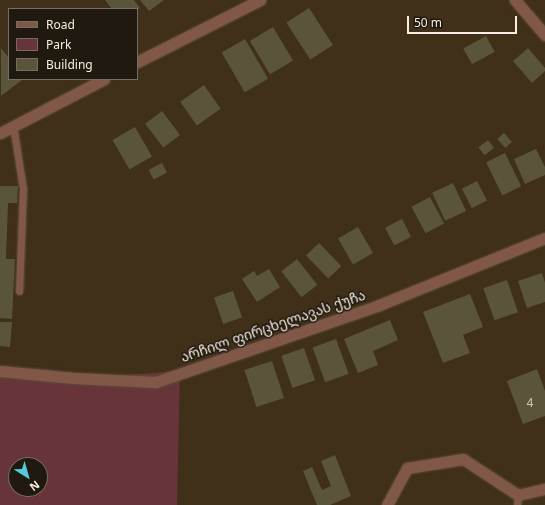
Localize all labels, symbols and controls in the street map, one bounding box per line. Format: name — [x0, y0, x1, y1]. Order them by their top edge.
legend — [8, 8, 138, 80]
scale bar — [409, 8, 519, 34]
text: 50 m — [414, 14, 442, 31]
text: Road — [46, 16, 75, 33]
text: Park — [46, 36, 71, 53]
text: Building — [46, 56, 93, 73]
street label: არჩილ ფირცხელავას ქუჩა — [178, 286, 368, 366]
house number: 4 — [527, 396, 533, 410]
north arrow — [8, 457, 48, 497]
text: N — [27, 477, 43, 495]

